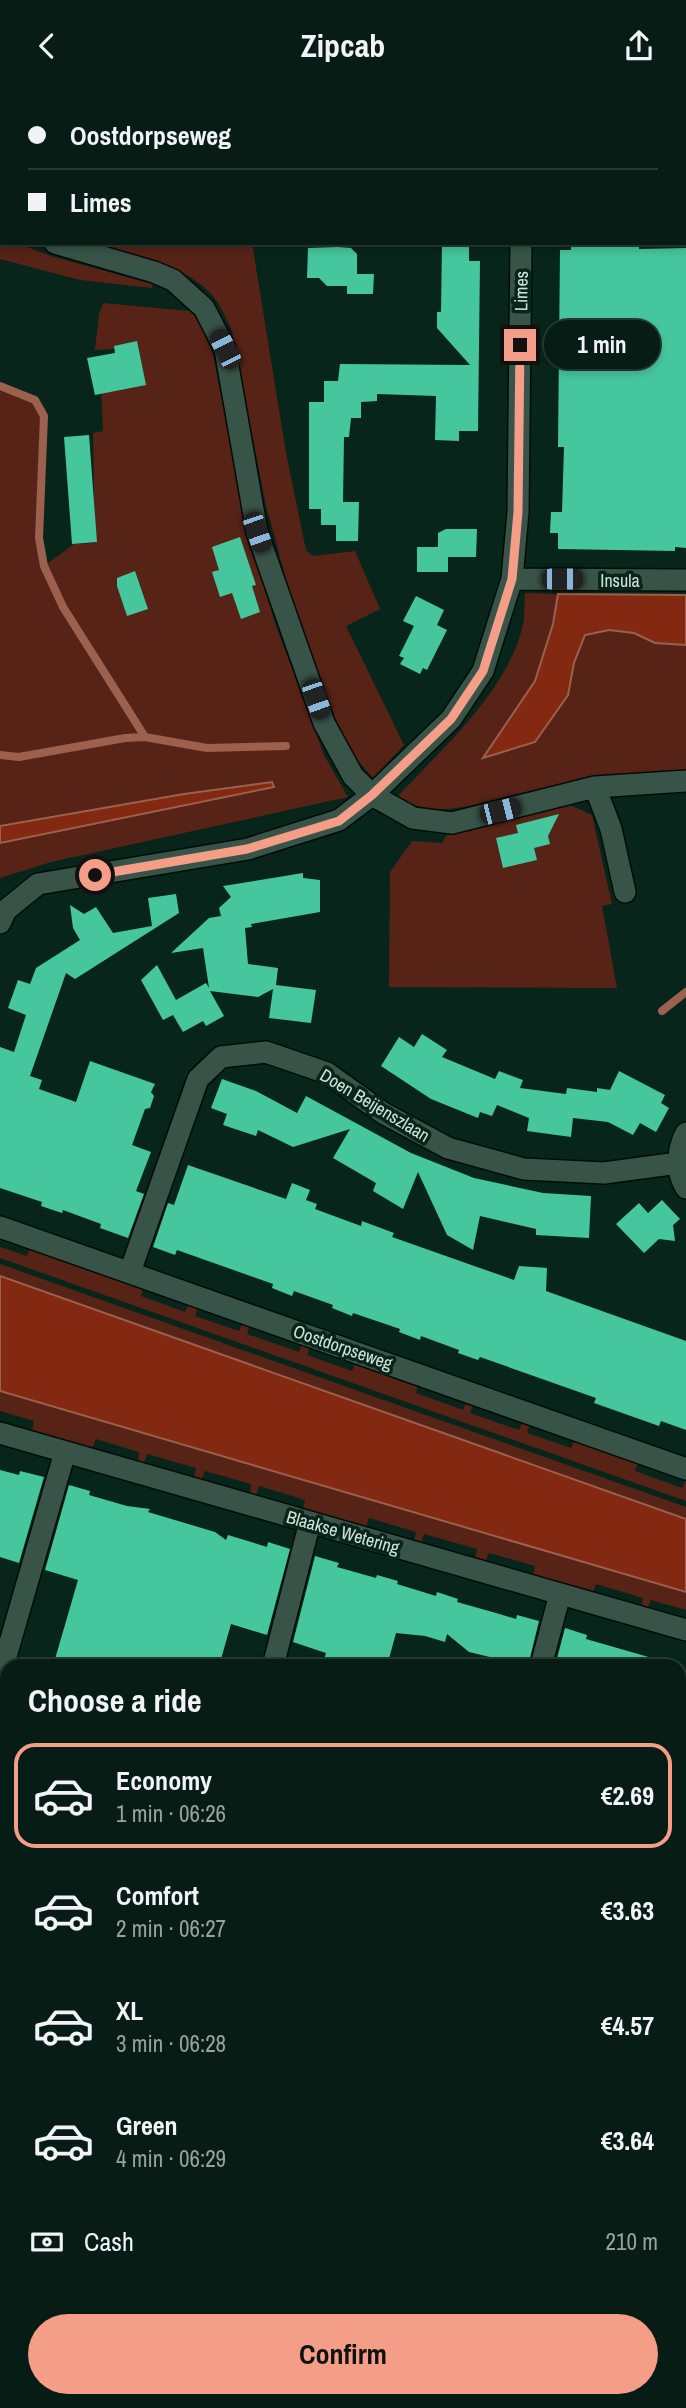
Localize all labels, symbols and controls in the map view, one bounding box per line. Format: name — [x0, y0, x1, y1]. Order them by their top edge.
text: Zipcab — [301, 24, 385, 67]
icon: back — [28, 27, 66, 65]
icon: share — [620, 27, 658, 65]
text: Oostdorpseweg — [70, 118, 231, 153]
text: Limes — [70, 185, 132, 220]
street label: Limes — [508, 271, 534, 311]
callout: 1 min — [544, 321, 660, 369]
car — [207, 326, 244, 372]
route end — [504, 329, 536, 361]
text: 1 min — [577, 329, 627, 360]
car — [241, 509, 274, 555]
street label: Insula — [600, 568, 640, 593]
car — [542, 569, 584, 590]
car — [300, 676, 333, 722]
car — [478, 796, 523, 826]
route start — [79, 859, 111, 891]
street label: Doen Beijenszlaan — [315, 1062, 435, 1148]
street label: Oostdorpseweg — [290, 1318, 397, 1376]
street label: Blaakse Wetering — [284, 1504, 403, 1560]
text: Choose a ride — [28, 1679, 202, 1722]
text: Economy — [116, 1763, 212, 1798]
icon: car — [32, 1764, 95, 1827]
text: €2.69 — [601, 1778, 654, 1813]
text: 1 min · 06:26 — [116, 1798, 226, 1829]
text: Comfort — [116, 1878, 199, 1913]
icon: car — [32, 1879, 95, 1942]
text: €3.63 — [601, 1893, 654, 1928]
text: 2 min · 06:27 — [116, 1913, 226, 1944]
text: XL — [116, 1993, 143, 2028]
icon: car — [32, 1994, 95, 2057]
text: €4.57 — [601, 2008, 654, 2043]
text: 3 min · 06:28 — [116, 2028, 226, 2059]
text: Green — [116, 2108, 178, 2143]
icon: car — [32, 2109, 95, 2172]
text: €3.64 — [601, 2123, 654, 2158]
text: 4 min · 06:29 — [116, 2143, 226, 2174]
icon: cash — [28, 2223, 66, 2261]
text: Cash — [84, 2224, 134, 2259]
text: 210 m — [606, 2226, 658, 2257]
button: Confirm — [28, 2314, 658, 2394]

